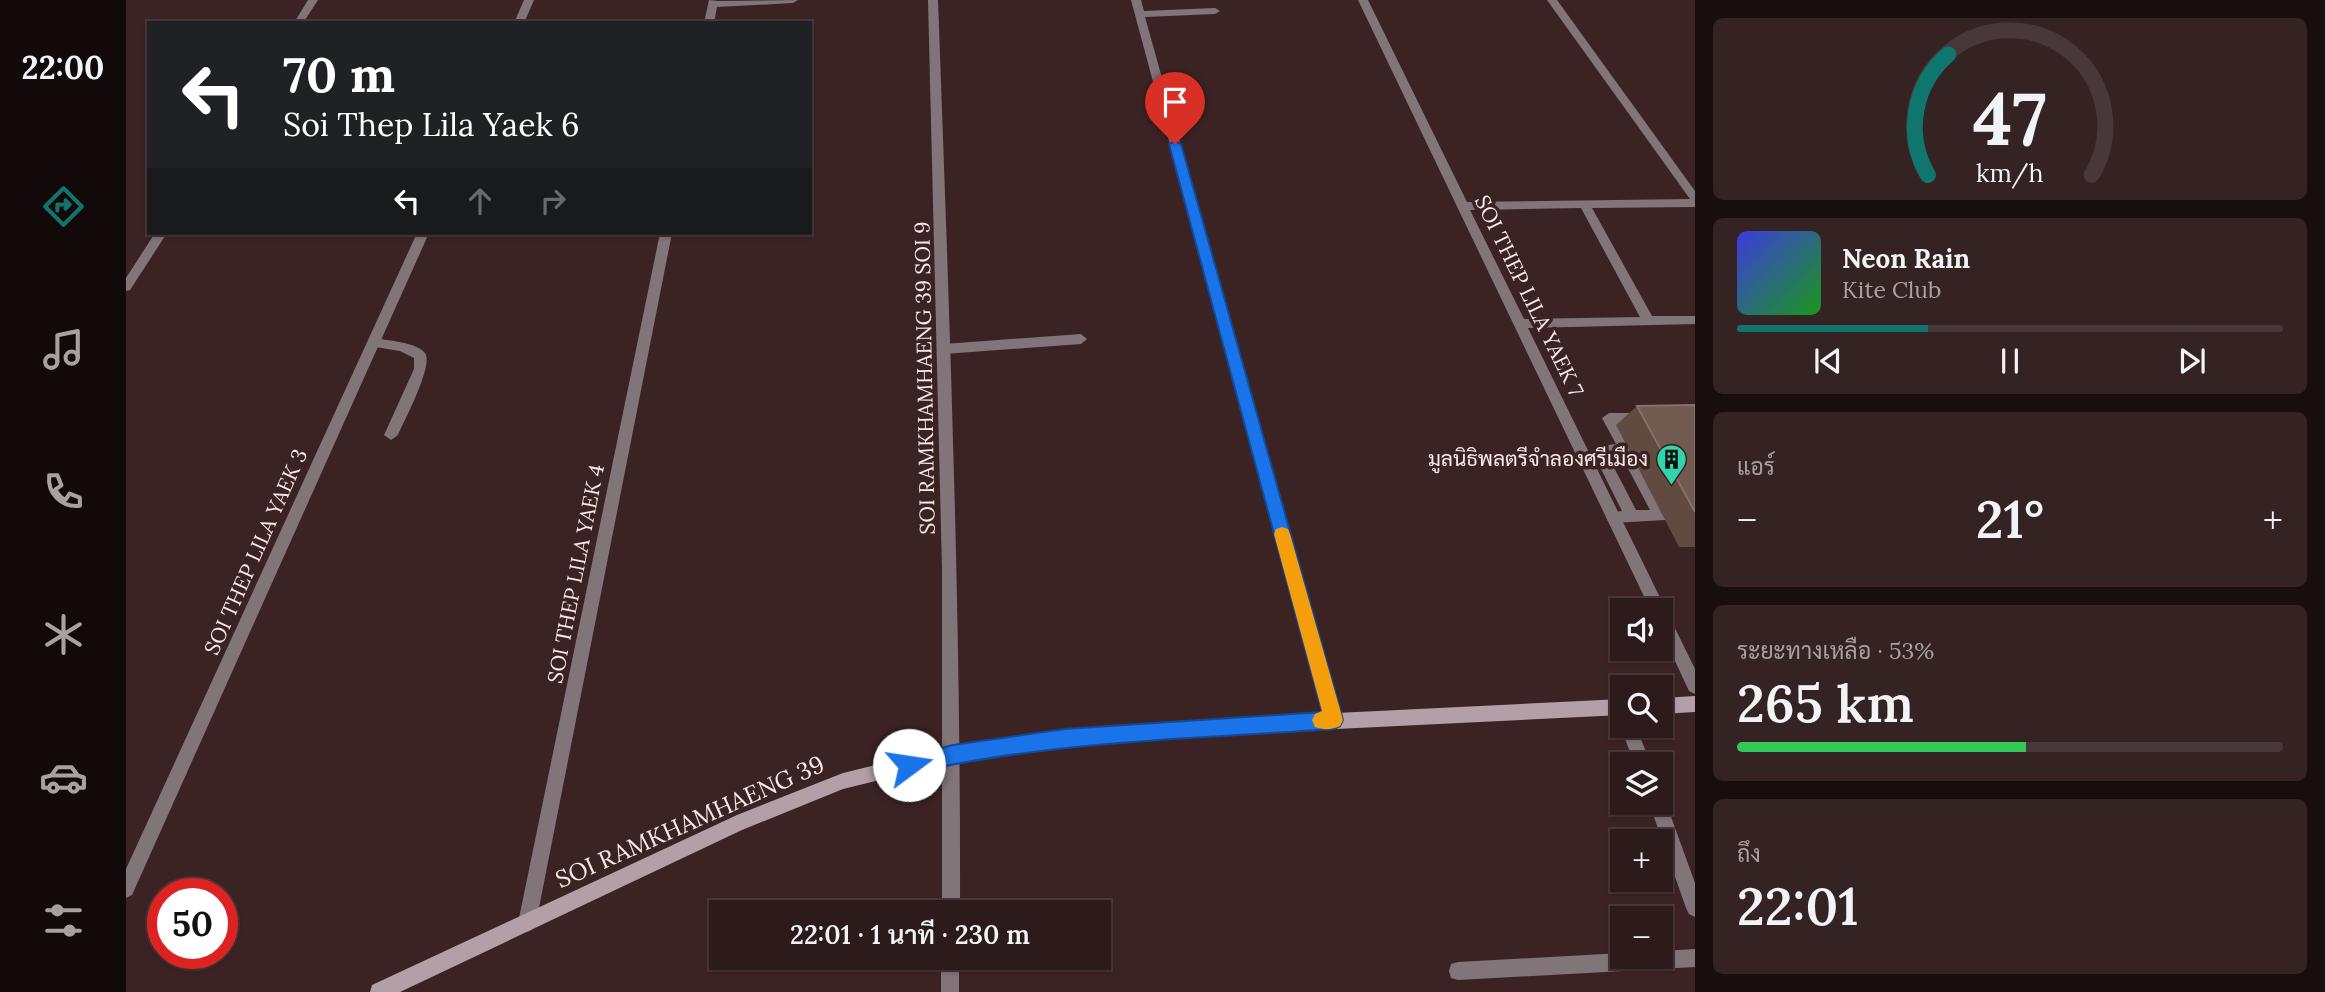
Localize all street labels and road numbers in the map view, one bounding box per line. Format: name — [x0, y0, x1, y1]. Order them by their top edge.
street label: SOI THEP LILA YAEK 7 — [1469, 191, 1590, 401]
street label: SOI RAMKHAMHAENG 39 SOI 9 — [908, 221, 941, 535]
street label: SOI THEP LILA YAEK 3 — [198, 445, 313, 659]
street label: SOI THEP LILA YAEK 4 — [541, 462, 610, 686]
street label: SOI RAMKHAMHAENG 39 — [551, 748, 829, 895]

